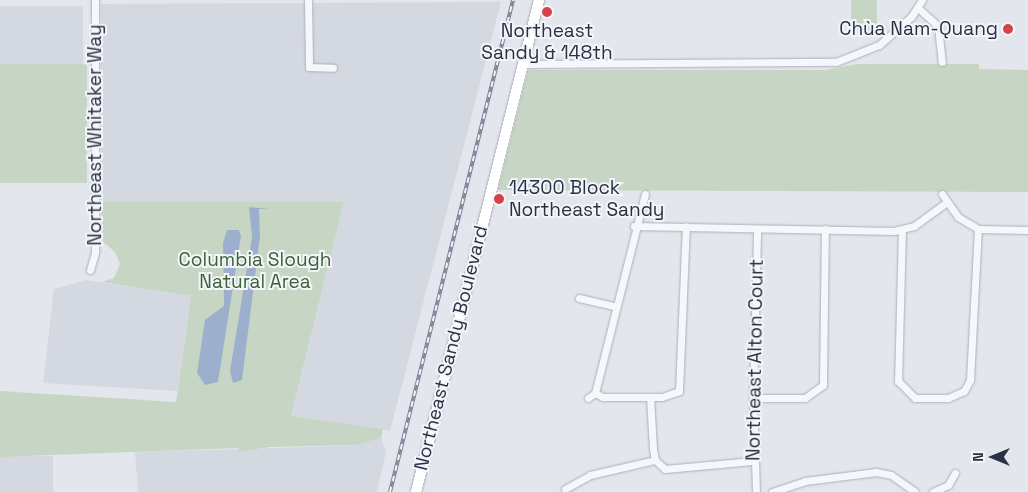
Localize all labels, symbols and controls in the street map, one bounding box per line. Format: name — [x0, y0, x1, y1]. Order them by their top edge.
marker: Northeast Sandy & 148th — [541, 6, 553, 18]
place label: Chùa Nam-Quang — [839, 18, 998, 40]
place label: Northeast Sandy & 148th — [481, 20, 613, 64]
marker: Chùa Nam-Quang — [1002, 23, 1014, 35]
street label: Northeast Whitaker Way — [84, 24, 106, 246]
place label: 14300 Block Northeast Sandy — [509, 177, 665, 221]
marker: 14300 Block Northeast Sandy — [493, 193, 505, 205]
street label: Northeast Sandy Boulevard — [409, 223, 493, 473]
park label: Columbia Slough Natural Area — [179, 249, 331, 293]
street label: Northeast Alton Court — [742, 259, 768, 461]
north arrow — [968, 432, 1018, 482]
text: N — [969, 452, 987, 462]

